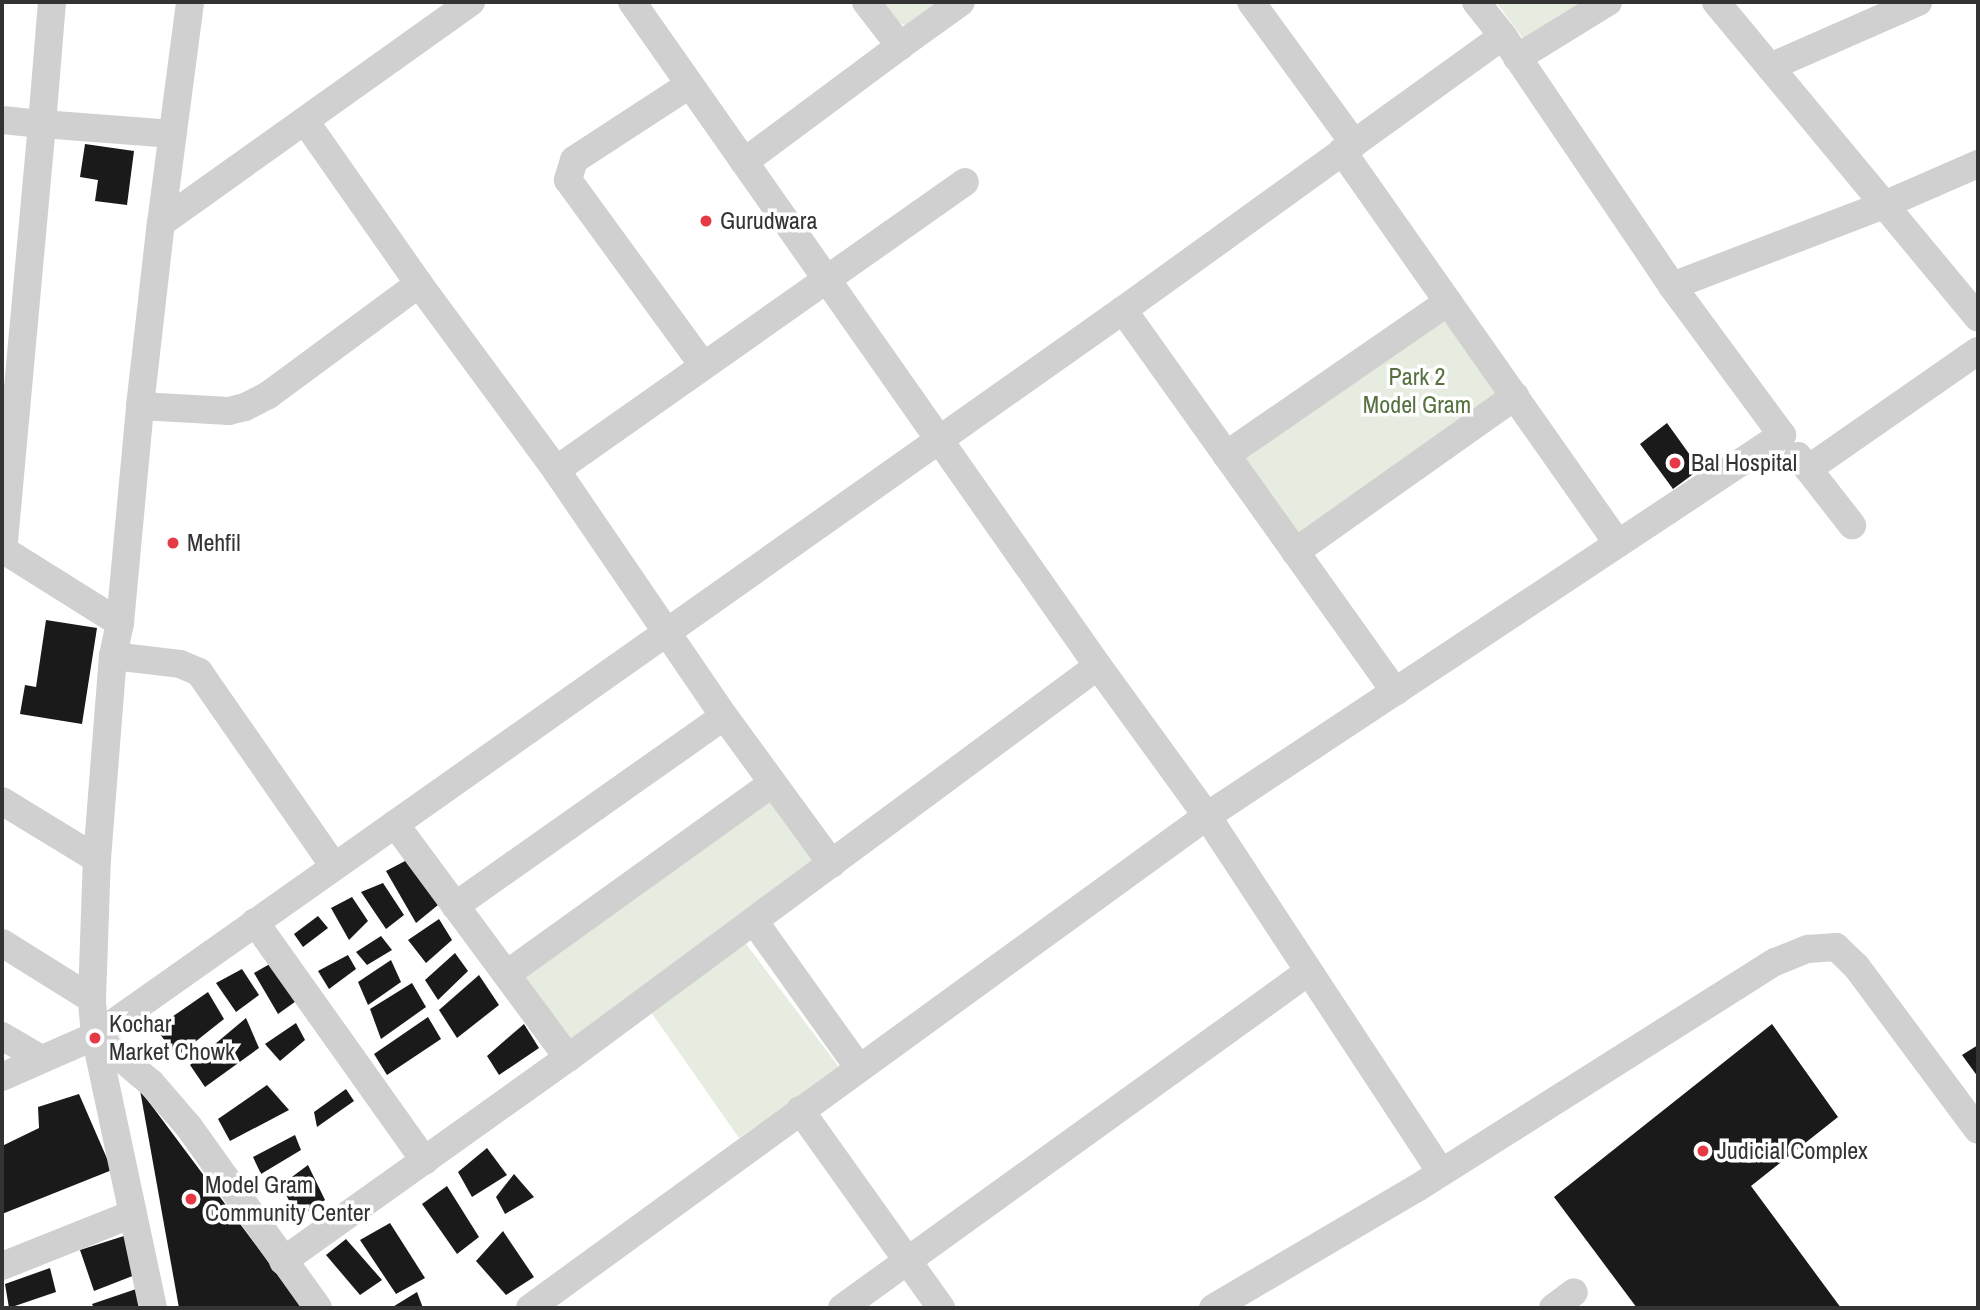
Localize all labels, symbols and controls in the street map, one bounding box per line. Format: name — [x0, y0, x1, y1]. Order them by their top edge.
place label: Gurudwara — [720, 207, 817, 235]
marker: Gurudwara — [698, 213, 714, 229]
park label: Park 2 Model Gram — [1363, 363, 1471, 419]
place label: Bal Hospital — [1691, 449, 1797, 477]
marker: Bal Hospital — [1665, 453, 1685, 473]
place label: Mehfil — [187, 529, 241, 557]
marker: Mehfil — [165, 535, 181, 551]
place label: Kochar Market Chowk — [109, 1010, 235, 1066]
marker: Kochar Market Chowk — [87, 1030, 103, 1046]
place label: Judicial Complex — [1717, 1137, 1868, 1165]
marker: Judicial Complex — [1695, 1143, 1711, 1159]
place label: Model Gram Community Center — [205, 1171, 370, 1227]
marker: Model Gram Community Center — [183, 1191, 199, 1207]

